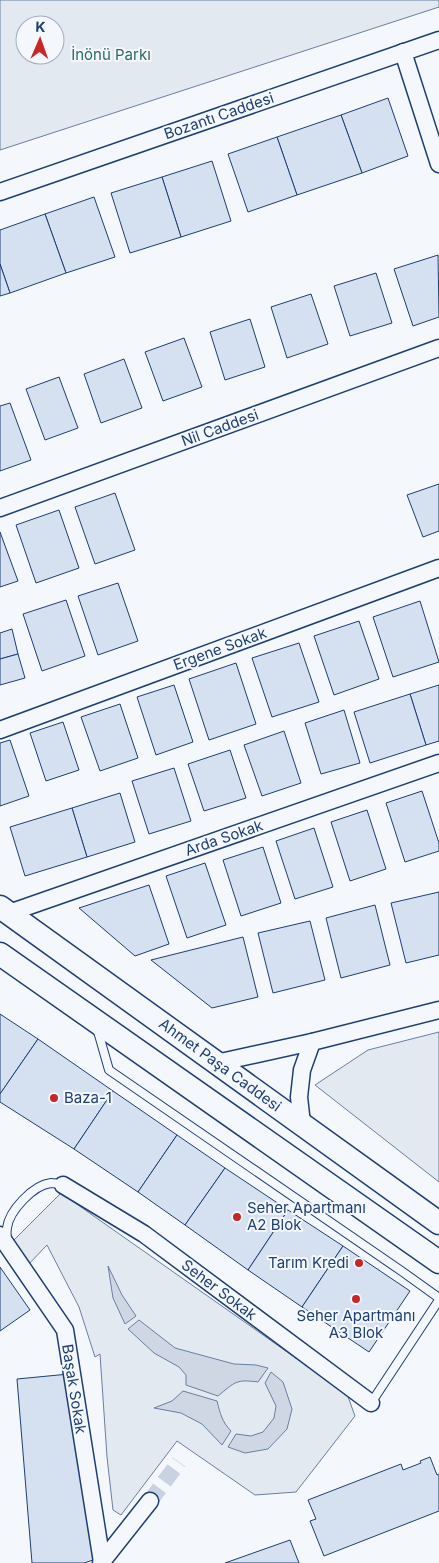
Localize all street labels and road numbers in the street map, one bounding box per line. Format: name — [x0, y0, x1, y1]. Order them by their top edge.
street label: Bozantı Caddesi — [161, 88, 276, 143]
street label: Nil Caddesi — [179, 405, 261, 450]
street label: Ergene Sokak — [171, 623, 270, 674]
street label: Arda Sokak — [182, 815, 266, 860]
street label: Ahmet Paşa Caddesi — [155, 1014, 285, 1115]
street label: Seher Sokak — [178, 1255, 261, 1325]
street label: Başak Sokak — [58, 1343, 91, 1436]

